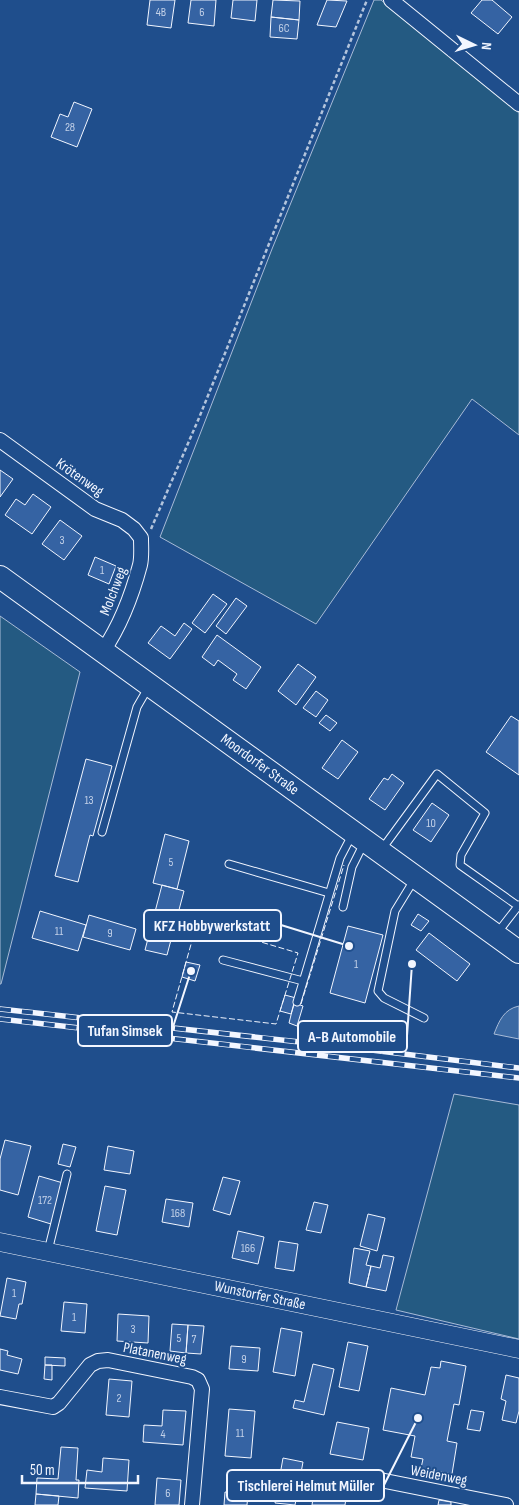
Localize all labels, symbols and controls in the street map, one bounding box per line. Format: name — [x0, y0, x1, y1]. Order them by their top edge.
house number: 4B — [156, 5, 166, 20]
house number: 6 — [199, 5, 205, 20]
north arrow — [449, 20, 499, 70]
house number: 6C — [278, 21, 290, 36]
text: N — [478, 42, 495, 51]
house number: 28 — [65, 120, 75, 135]
street label: Krötenweg — [52, 454, 107, 501]
house number: 3 — [59, 533, 65, 548]
house number: 1 — [100, 563, 105, 578]
street label: Molchweg — [96, 564, 131, 618]
street label: Moordorfer Straße — [217, 730, 303, 799]
house number: 13 — [84, 793, 94, 808]
house number: 10 — [426, 816, 436, 831]
house number: 5 — [169, 855, 174, 870]
callout: KFZ Hobbywerkstatt — [144, 910, 281, 941]
text: KFZ Hobbywerkstatt — [154, 917, 270, 936]
house number: 11 — [55, 924, 64, 939]
house number: 9 — [107, 926, 113, 941]
house number: 1 — [354, 957, 359, 972]
callout: Tufan Simsek — [78, 1015, 172, 1046]
callout: A-B Automobile — [298, 1021, 407, 1052]
text: Tufan Simsek — [88, 1022, 163, 1041]
text: A-B Automobile — [307, 1028, 396, 1047]
house number: 172 — [38, 1193, 52, 1208]
house number: 168 — [171, 1206, 185, 1221]
house number: 166 — [241, 1241, 255, 1256]
street label: Wunstorfer Straße — [213, 1277, 307, 1314]
house number: 1 — [12, 1286, 17, 1301]
house number: 1 — [72, 1310, 77, 1325]
house number: 3 — [130, 1322, 136, 1337]
house number: 5 — [177, 1331, 182, 1346]
house number: 7 — [192, 1332, 197, 1347]
street label: Platanenweg — [121, 1338, 188, 1369]
house number: 9 — [241, 1352, 247, 1367]
house number: 2 — [117, 1391, 122, 1406]
house number: 11 — [236, 1426, 245, 1441]
house number: 4 — [160, 1427, 166, 1442]
scale bar — [22, 1452, 139, 1484]
text: 50 m — [30, 1461, 55, 1480]
street label: Weidenweg — [409, 1461, 469, 1490]
callout: Tischlerei Helmut Müller — [227, 1470, 384, 1501]
text: Tischlerei Helmut Müller — [237, 1477, 375, 1496]
house number: 6 — [165, 1486, 171, 1501]

